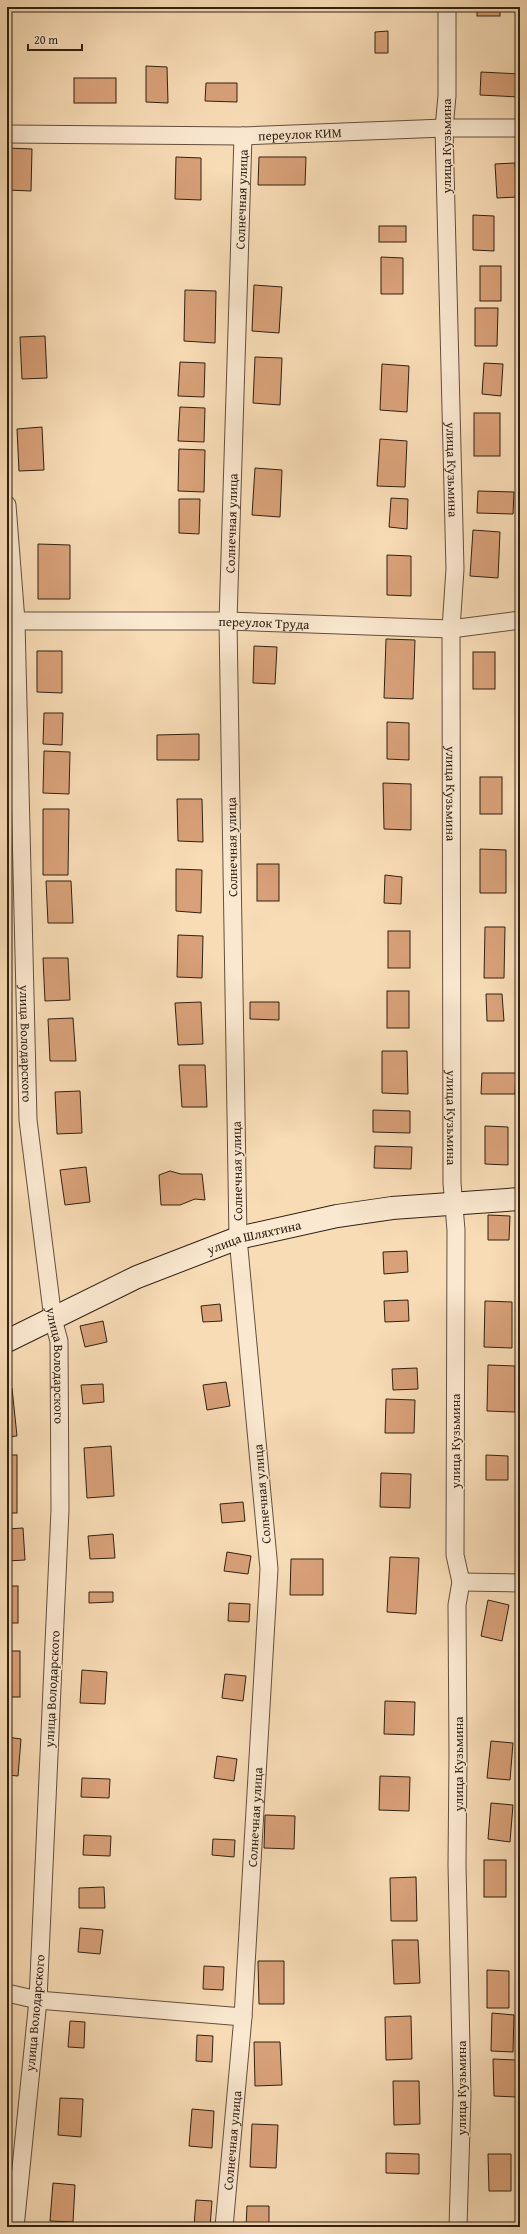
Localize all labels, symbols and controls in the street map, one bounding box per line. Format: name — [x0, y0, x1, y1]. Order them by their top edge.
scale bar — [28, 26, 82, 52]
text: 20 m — [34, 31, 58, 48]
street label: улица Кузьмина — [437, 98, 456, 195]
street label: переулок КИМ — [258, 123, 342, 145]
street label: Солнечная улица — [230, 148, 252, 250]
street label: улица Кузьмина — [442, 421, 463, 518]
street label: Солнечная улица — [220, 472, 242, 573]
street label: переулок Труда — [219, 611, 311, 633]
street label: улица Кузьмина — [442, 745, 461, 842]
street label: Солнечная улица — [222, 796, 242, 897]
street label: улица Володарского — [15, 984, 37, 1103]
street label: улица Кузьмина — [442, 1069, 461, 1166]
street label: Солнечная улица — [227, 1120, 247, 1221]
street label: улица Шляхтина — [203, 1215, 304, 1259]
street label: улица Володарского — [42, 1305, 69, 1424]
street label: улица Кузьмина — [446, 1393, 465, 1490]
street label: Солнечная улица — [248, 1443, 276, 1544]
street label: улица Володарского — [39, 1630, 65, 1749]
street label: улица Кузьмина — [449, 1716, 468, 1813]
street label: Солнечная улица — [242, 1766, 267, 1868]
street label: улица Володарского — [20, 1953, 50, 2073]
street label: улица Кузьмина — [452, 2040, 471, 2137]
street label: Солнечная улица — [218, 2089, 246, 2191]

